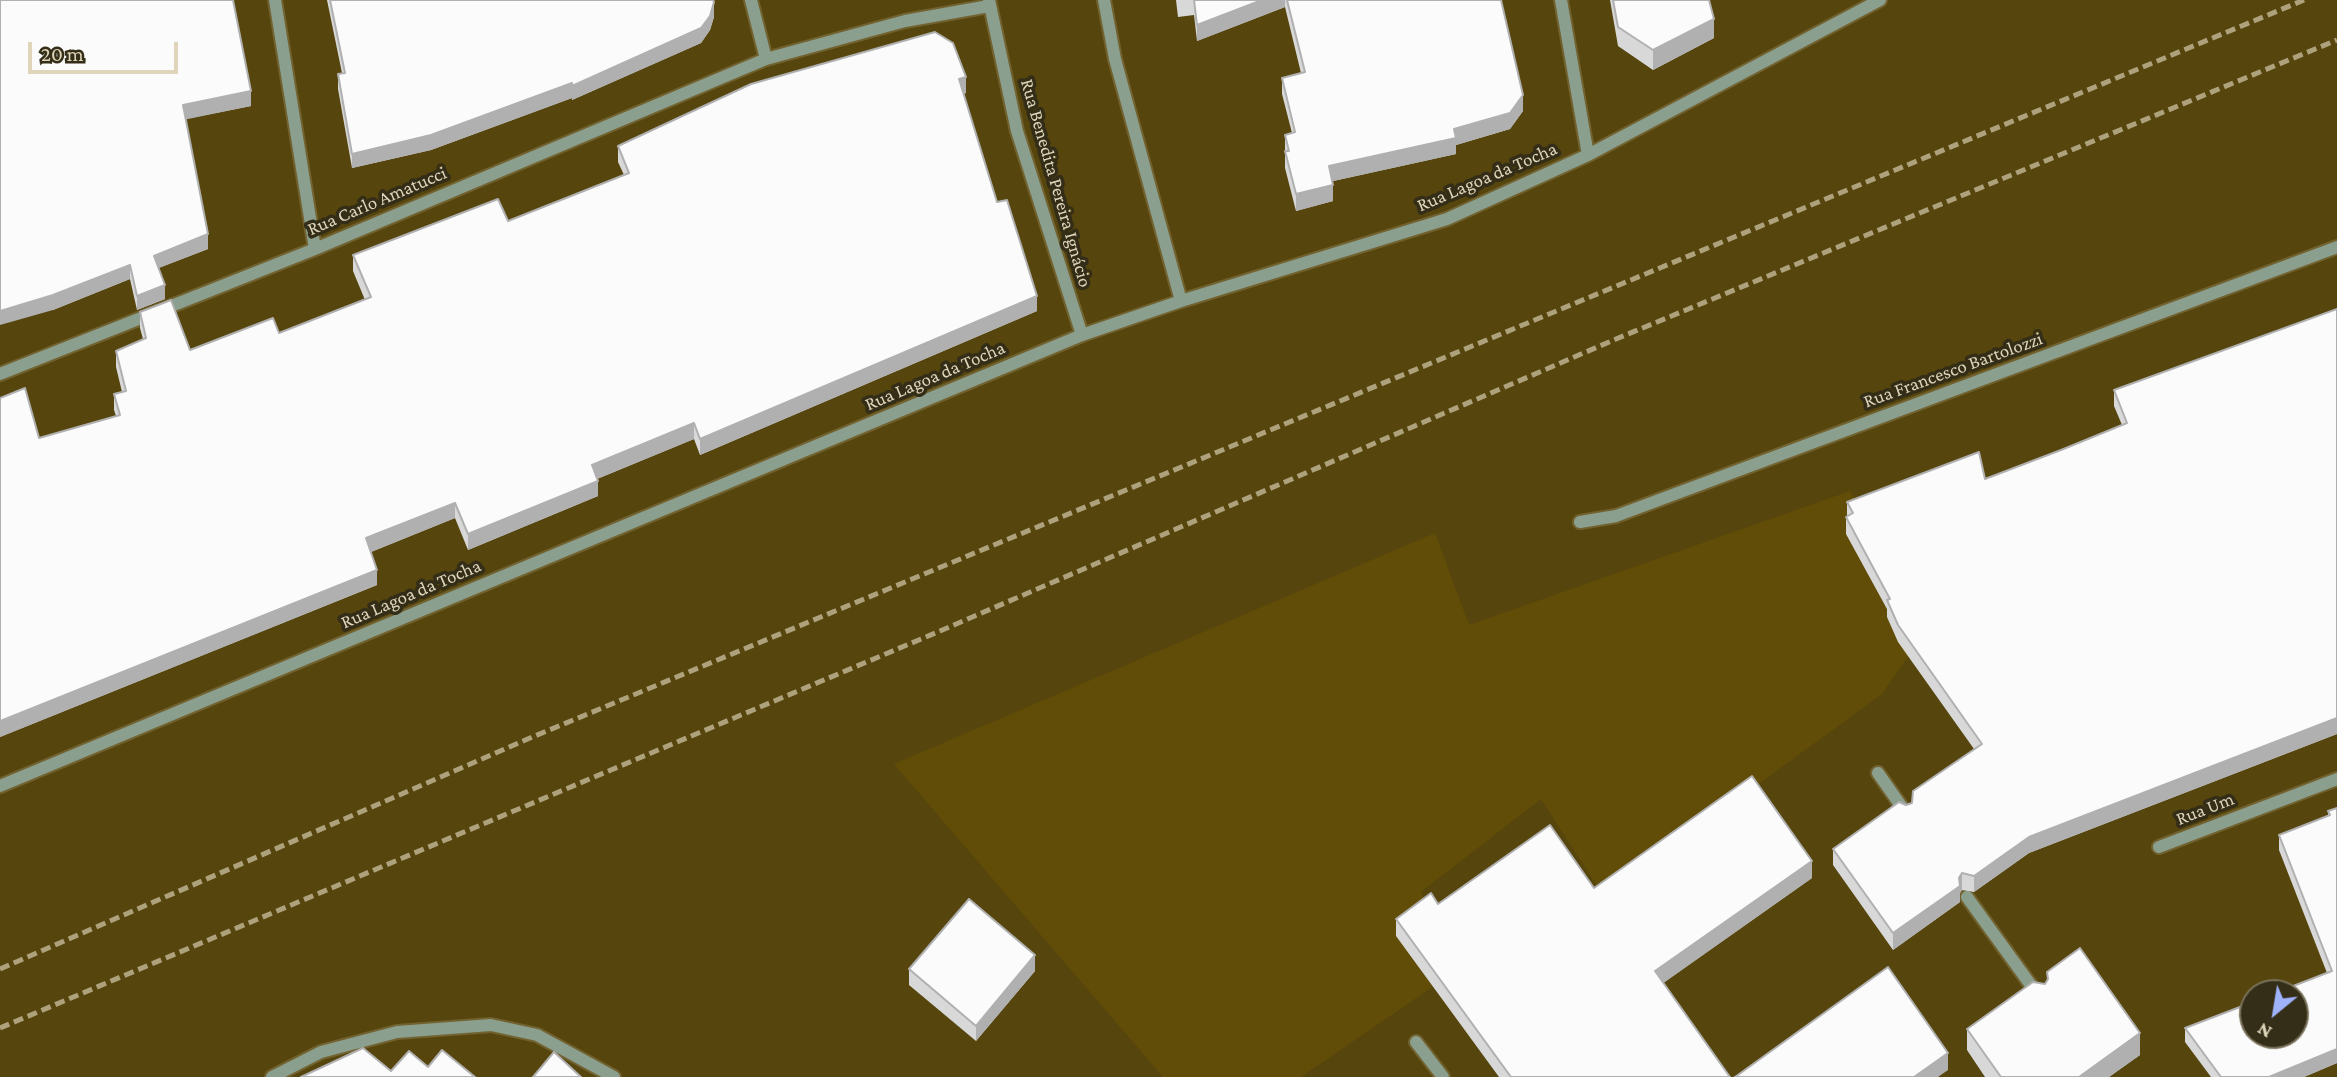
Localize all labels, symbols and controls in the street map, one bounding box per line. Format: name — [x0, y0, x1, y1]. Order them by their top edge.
scale bar — [32, 28, 182, 72]
text: 20 m — [41, 42, 84, 66]
street label: Rua Benedita Pereira Ignácio — [1015, 76, 1097, 290]
street label: Rua Lagoa da Tocha — [1413, 137, 1561, 217]
street label: Rua Carlo Amatucci — [304, 161, 450, 241]
street label: Rua Francesco Bartolozzi — [1860, 327, 2046, 413]
street label: Rua Lagoa da Tocha — [861, 336, 1009, 416]
street label: Rua Lagoa da Tocha — [337, 554, 485, 634]
street label: Rua Um — [2173, 788, 2237, 830]
north arrow — [2239, 979, 2309, 1049]
text: N — [2253, 1019, 2275, 1043]

